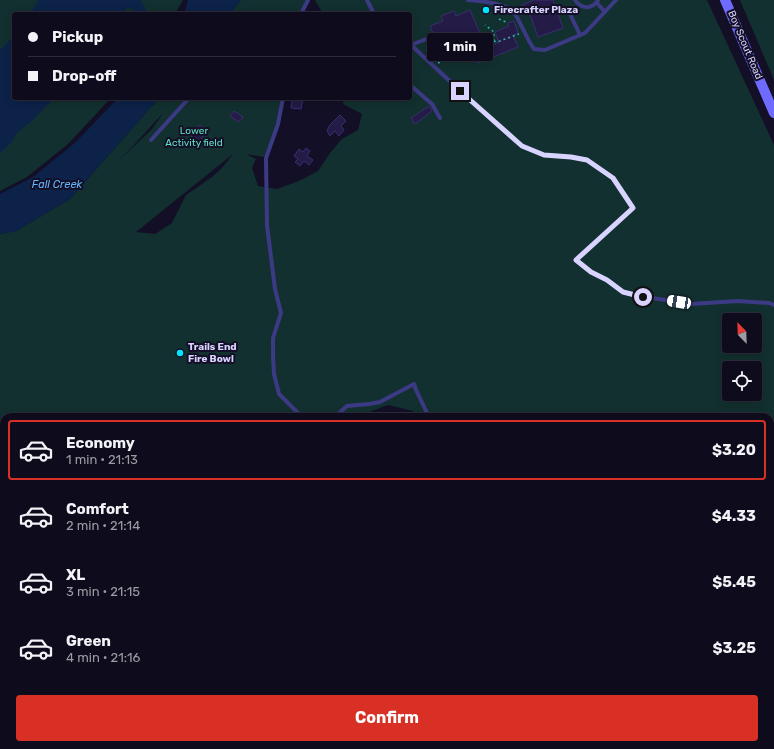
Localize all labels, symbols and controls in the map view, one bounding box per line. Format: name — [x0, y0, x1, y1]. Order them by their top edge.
place label: Firecrafter Plaza — [494, 4, 578, 16]
marker: Firecrafter Plaza — [481, 5, 491, 15]
street label: Boy Scout Road — [725, 9, 765, 81]
text: Pickup — [52, 28, 103, 46]
callout: 1 min — [427, 33, 493, 61]
text: 1 min — [443, 39, 477, 54]
text: Drop-off — [52, 67, 116, 85]
route end — [451, 82, 469, 100]
park label: Lower Activity field — [165, 125, 223, 149]
water label: Fall Creek — [32, 178, 83, 191]
route start — [634, 288, 652, 306]
car — [666, 294, 692, 310]
north arrow — [722, 313, 762, 353]
map controls — [722, 313, 762, 401]
place label: Trails End Fire Bowl — [188, 341, 237, 365]
marker: Trails End Fire Bowl — [175, 348, 185, 358]
button: locate — [722, 361, 762, 401]
icon: car — [18, 432, 54, 468]
text: Economy — [66, 434, 135, 452]
text: $3.20 — [712, 441, 756, 459]
text: 1 min · 21:13 — [66, 452, 138, 467]
icon: car — [18, 498, 54, 534]
text: Comfort — [66, 500, 129, 518]
text: $4.33 — [712, 507, 756, 525]
text: 2 min · 21:14 — [66, 518, 140, 533]
icon: car — [18, 564, 54, 600]
text: XL — [66, 566, 85, 584]
text: $5.45 — [712, 573, 756, 591]
text: 3 min · 21:15 — [66, 584, 140, 599]
icon: car — [18, 630, 54, 666]
text: Green — [66, 632, 111, 650]
text: $3.25 — [712, 639, 756, 657]
text: 4 min · 21:16 — [66, 650, 140, 665]
button: Confirm — [16, 695, 758, 741]

